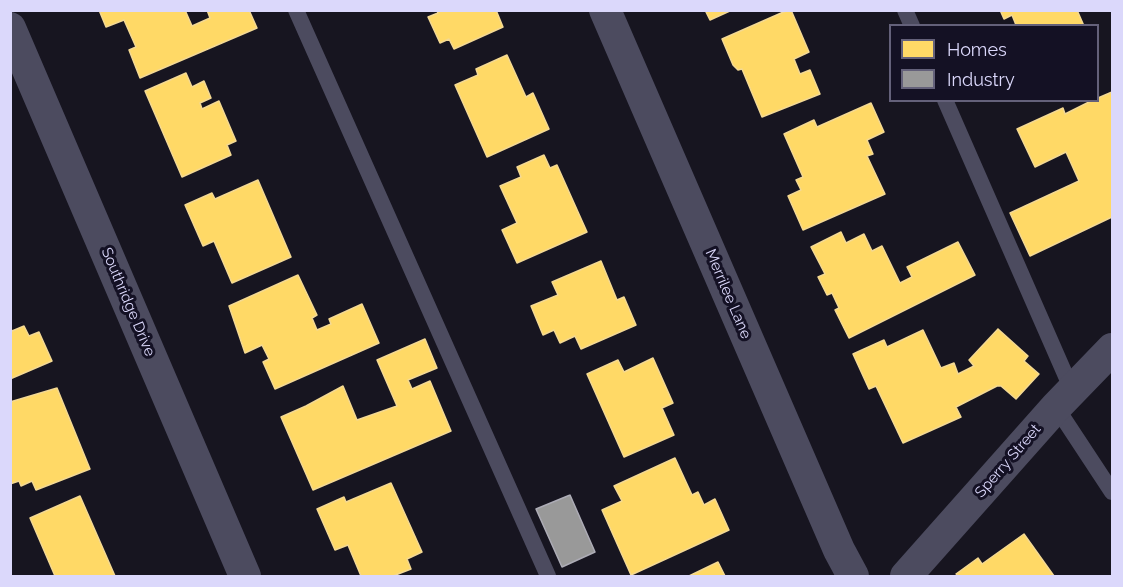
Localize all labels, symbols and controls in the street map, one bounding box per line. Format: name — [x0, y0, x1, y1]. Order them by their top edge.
legend — [889, 24, 1099, 102]
text: Homes — [947, 39, 1007, 60]
text: Industry — [947, 69, 1015, 90]
street label: Southridge Drive — [97, 245, 159, 359]
street label: Merrilee Lane — [701, 246, 755, 342]
street label: Sperry Street — [971, 421, 1045, 501]

